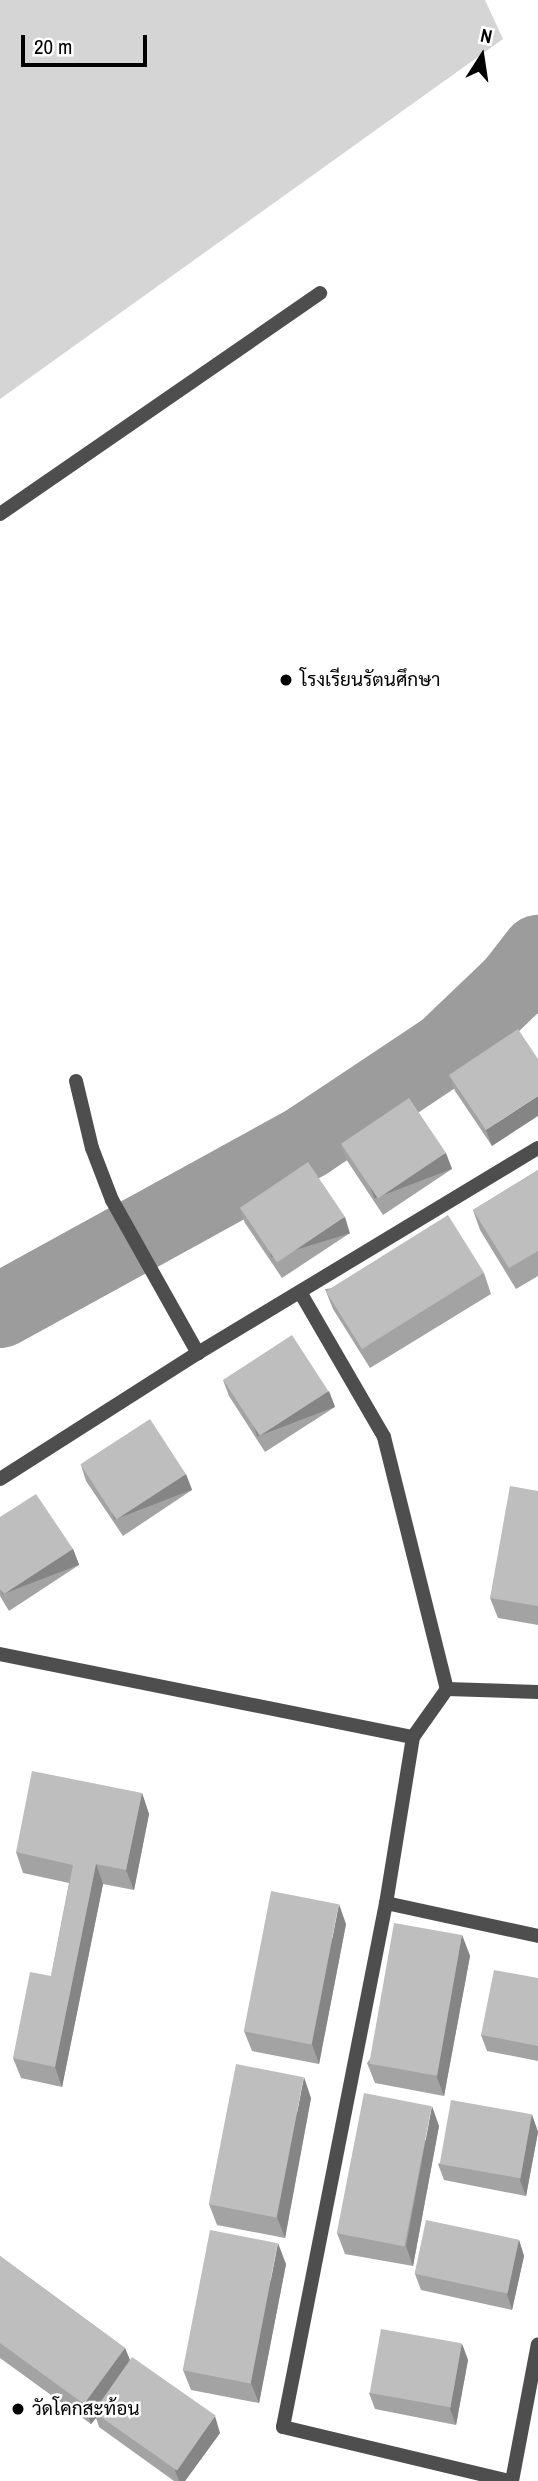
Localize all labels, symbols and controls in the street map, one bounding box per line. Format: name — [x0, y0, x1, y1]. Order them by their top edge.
scale bar — [24, 21, 150, 65]
north arrow — [447, 21, 517, 91]
text: N — [478, 22, 495, 49]
text: 20 m — [34, 32, 72, 61]
place label: โรงเรียนรัตนศึกษา — [300, 669, 440, 691]
marker: โรงเรียนรัตนศึกษา — [278, 672, 294, 688]
place label: วัดโคกสะท้อน — [32, 2398, 139, 2420]
marker: วัดโคกสะท้อน — [10, 2401, 26, 2417]

